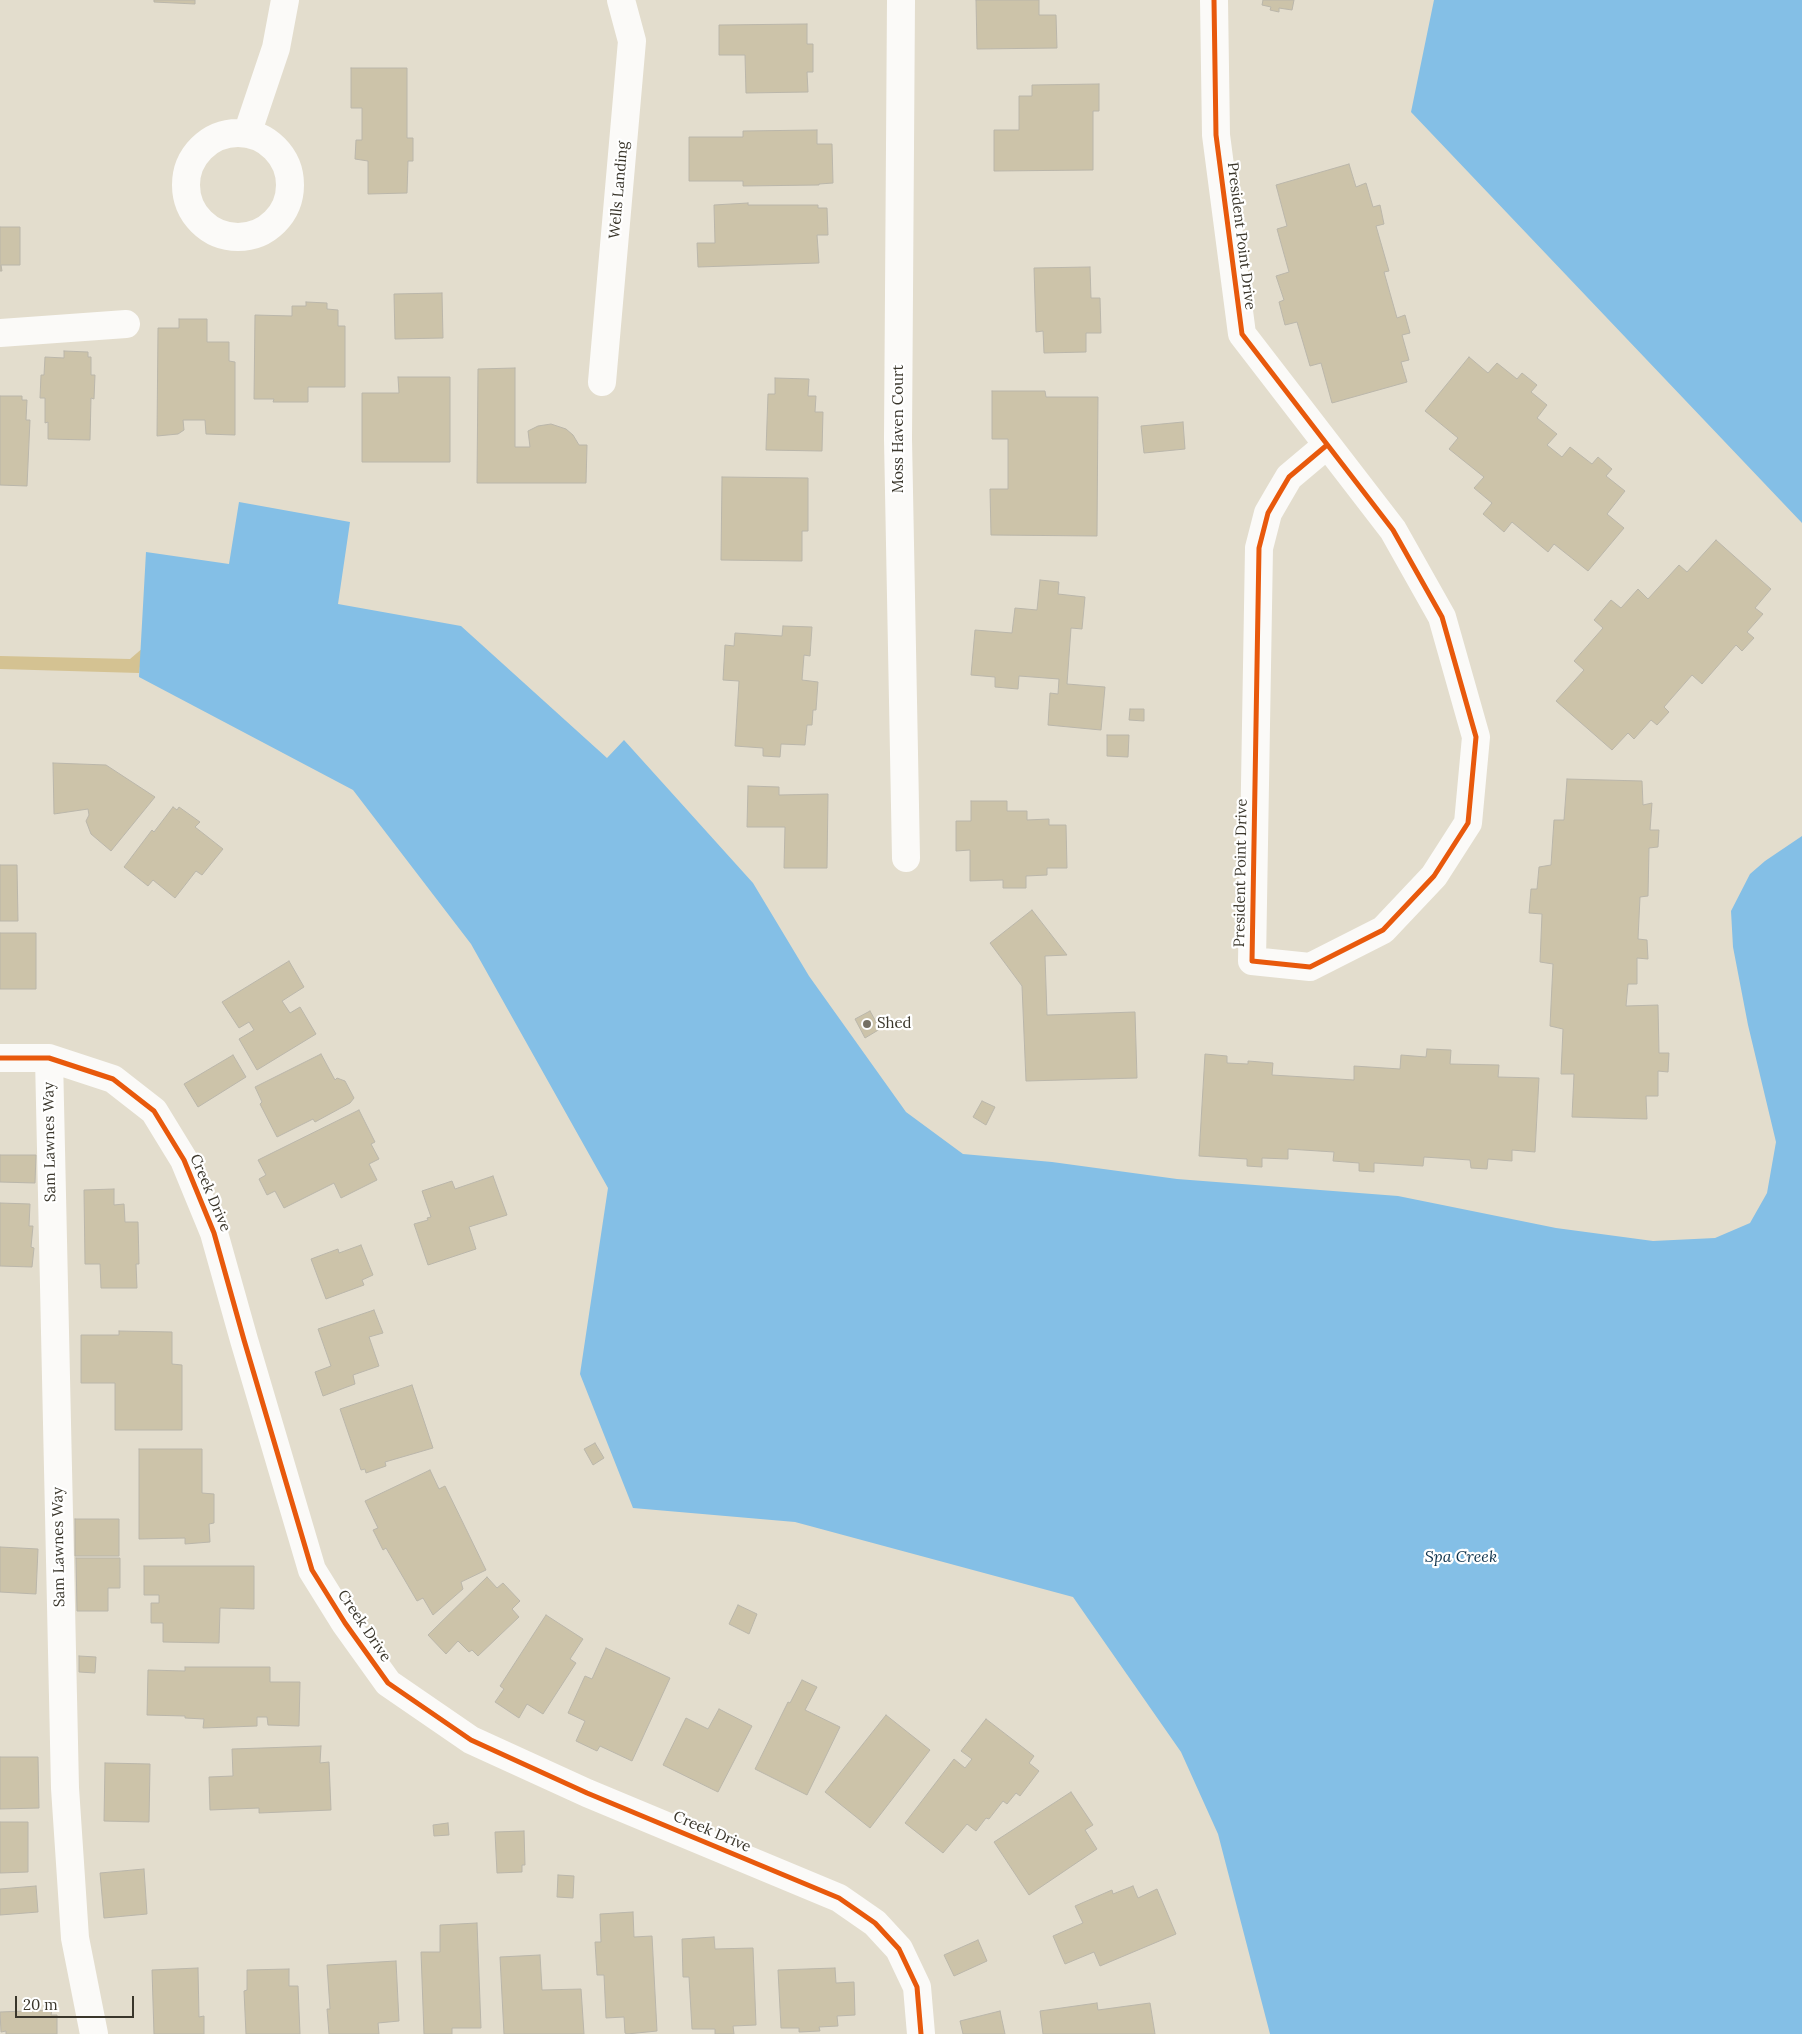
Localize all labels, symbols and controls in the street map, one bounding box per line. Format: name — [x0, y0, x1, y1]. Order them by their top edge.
street label: Wells Landing — [606, 140, 632, 240]
street label: President Point Drive — [1223, 161, 1259, 311]
street label: Moss Haven Court — [890, 365, 908, 493]
street label: President Point Drive — [1231, 798, 1251, 948]
place label: Shed — [877, 1015, 912, 1033]
marker: Shed — [861, 1018, 873, 1030]
street label: Sam Lawnes Way — [40, 1082, 60, 1202]
street label: Creek Drive — [186, 1151, 234, 1235]
street label: Sam Lawnes Way — [49, 1487, 69, 1607]
water label: Spa Creek — [1425, 1547, 1497, 1567]
street label: Creek Drive — [333, 1587, 395, 1665]
street label: Creek Drive — [670, 1808, 754, 1856]
scale bar — [18, 1986, 136, 2018]
text: 20 m — [23, 1995, 58, 2014]

